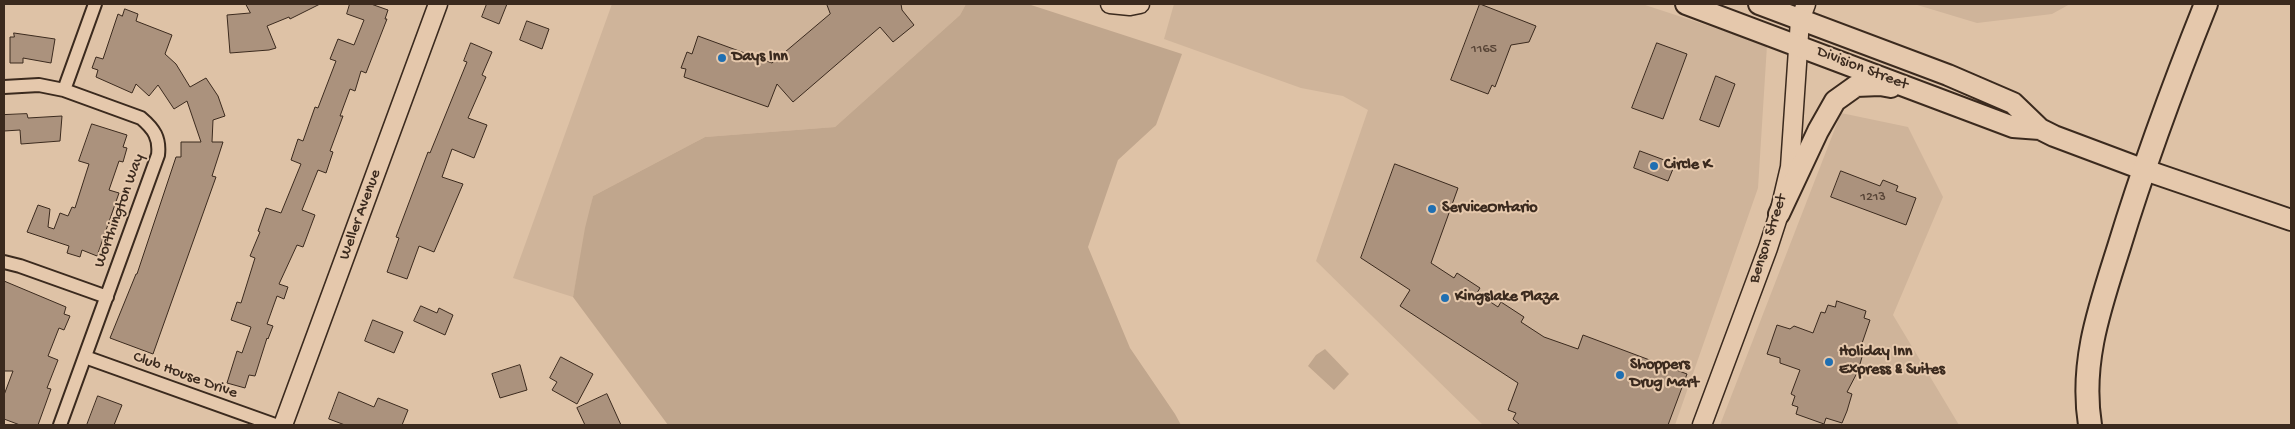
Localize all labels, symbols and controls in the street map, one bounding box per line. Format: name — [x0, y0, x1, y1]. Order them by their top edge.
house number: 1165 — [1471, 42, 1497, 58]
street label: Division Street — [1814, 43, 1910, 95]
place label: Days Inn — [732, 48, 788, 68]
marker: Days Inn — [716, 52, 728, 64]
street label: Worthington Way — [91, 152, 149, 270]
place label: Circle K — [1664, 156, 1712, 176]
marker: Circle K — [1648, 160, 1660, 172]
street label: Weller Avenue — [336, 167, 386, 263]
house number: 1213 — [1860, 190, 1886, 206]
street label: Benson Street — [1746, 192, 1792, 286]
place label: ServiceOntario — [1442, 199, 1538, 219]
marker: ServiceOntario — [1426, 203, 1438, 215]
place label: Kingslake Plaza — [1455, 288, 1559, 308]
marker: Kingslake Plaza — [1439, 292, 1451, 304]
place label: Holiday Inn Express & Suites — [1839, 343, 1945, 381]
street label: Club House Drive — [130, 348, 240, 404]
place label: Shoppers Drug Mart — [1630, 356, 1699, 394]
marker: Holiday Inn Express & Suites — [1823, 356, 1835, 368]
marker: Shoppers Drug Mart — [1614, 369, 1626, 381]

